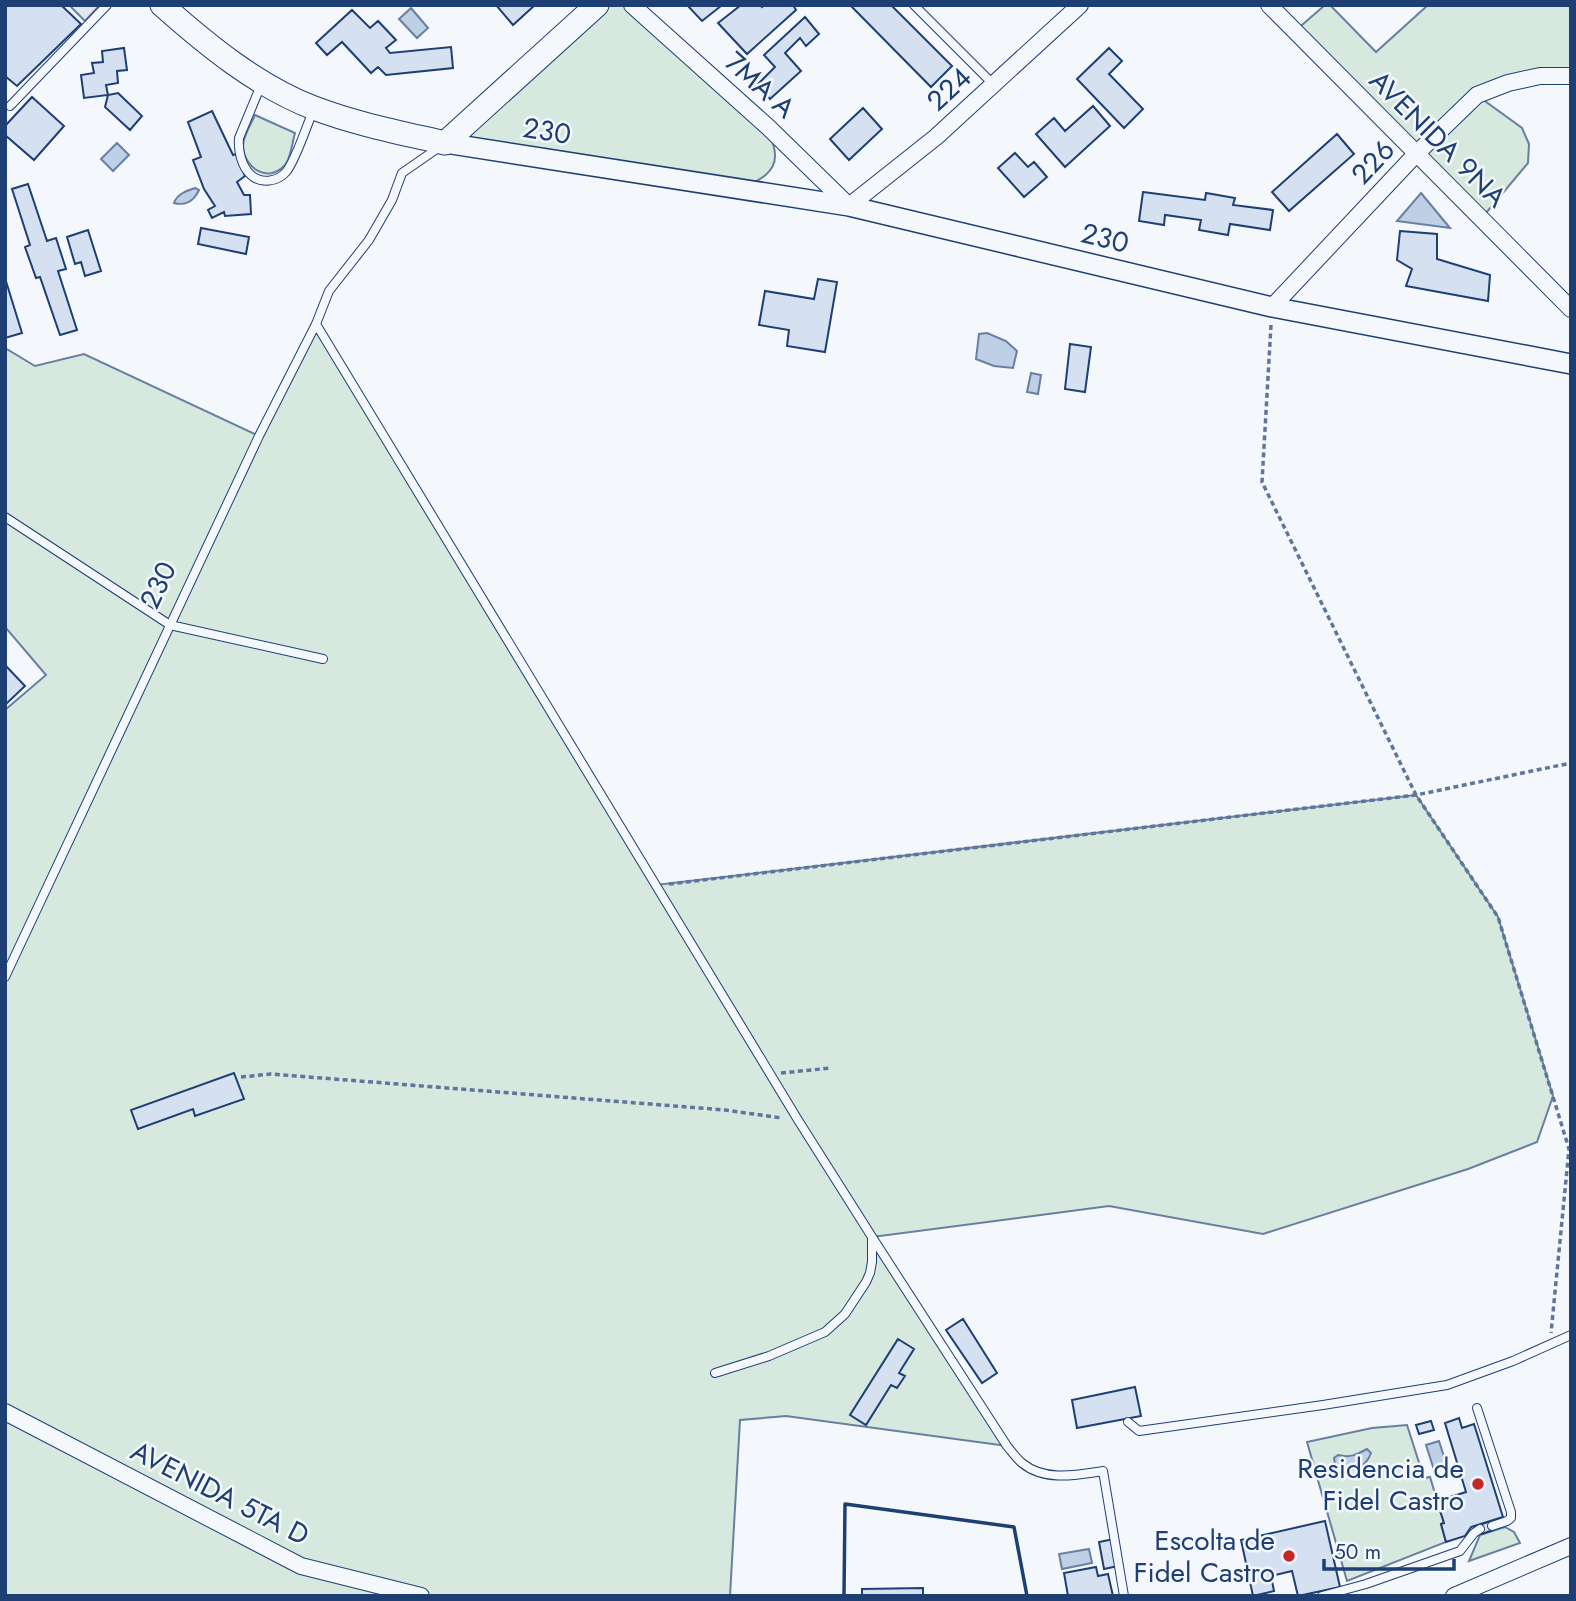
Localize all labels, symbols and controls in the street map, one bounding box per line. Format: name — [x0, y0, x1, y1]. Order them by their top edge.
street label: 7MA A — [716, 42, 805, 128]
street label: 224 — [917, 58, 981, 120]
street label: AVENIDA 9NA — [1360, 61, 1516, 217]
street label: 230 — [520, 107, 574, 155]
street label: 226 — [1342, 130, 1404, 194]
street label: 230 — [1077, 212, 1133, 264]
street label: 230 — [129, 555, 187, 615]
street label: AVENIDA 5TA D — [124, 1430, 316, 1556]
place label: Residencia de Fidel Castro — [1297, 1448, 1464, 1521]
marker: Residencia de Fidel Castro — [1470, 1476, 1486, 1492]
place label: Escolta de Fidel Castro — [1133, 1520, 1275, 1593]
scale bar — [1324, 1528, 1454, 1572]
text: 50 m — [1334, 1537, 1381, 1567]
marker: Escolta de Fidel Castro — [1281, 1548, 1297, 1564]

